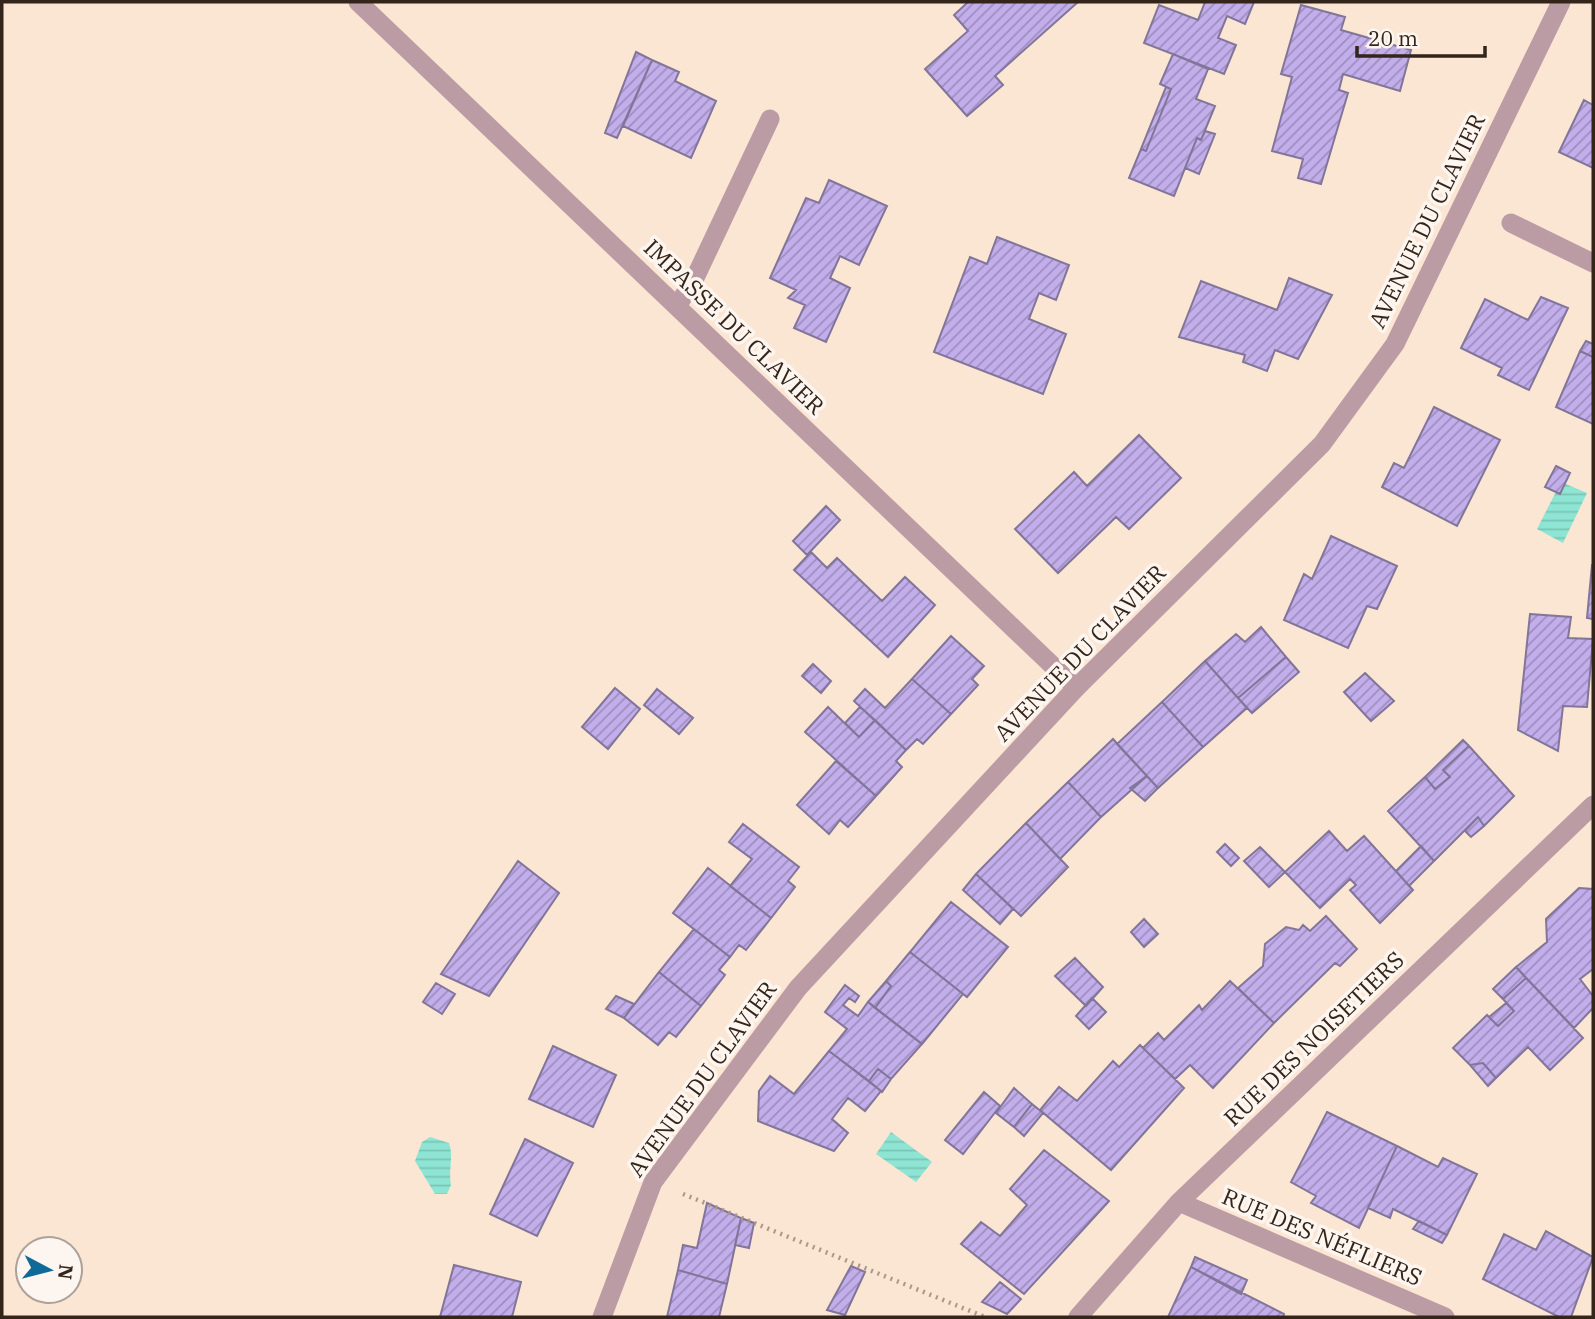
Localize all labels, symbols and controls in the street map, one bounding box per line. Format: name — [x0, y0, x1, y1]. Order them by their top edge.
scale bar — [1357, 14, 1485, 58]
text: 20 m — [1368, 24, 1418, 52]
street label: AVENUE DU CLAVIER — [1361, 108, 1491, 333]
street label: IMPASSE DU CLAVIER — [638, 232, 832, 421]
street label: AVENUE DU CLAVIER — [987, 557, 1172, 747]
street label: RUE DES NOISETIERS — [1217, 944, 1410, 1132]
street label: AVENUE DU CLAVIER — [620, 974, 783, 1182]
street label: RUE DES NÉFLIERS — [1218, 1180, 1427, 1292]
north arrow — [14, 1235, 84, 1305]
text: N — [53, 1263, 79, 1281]

